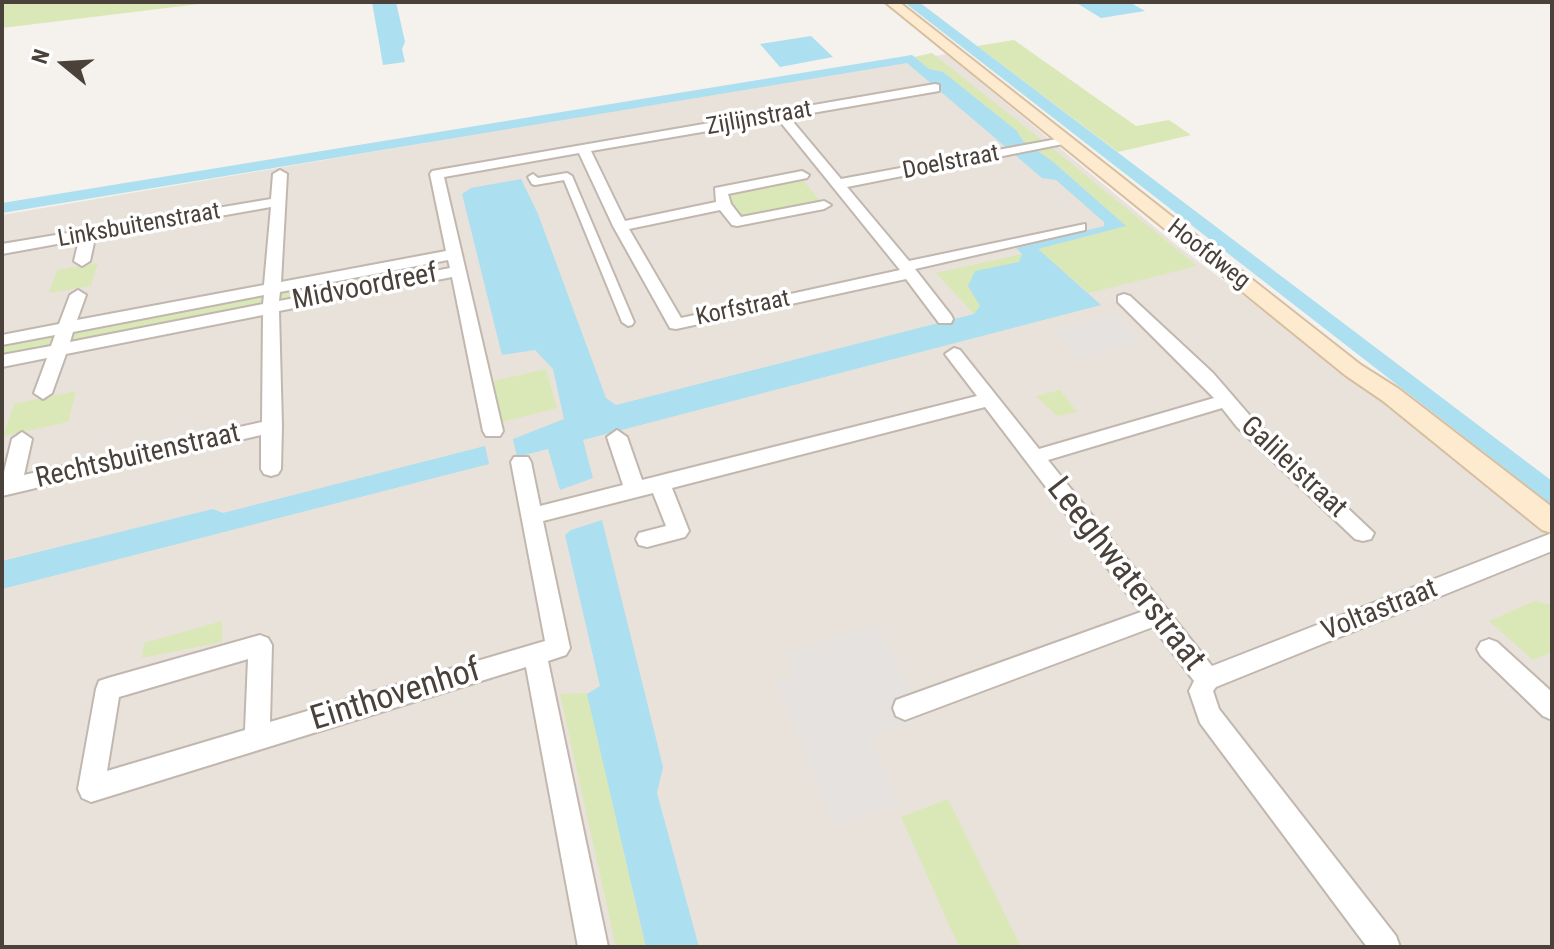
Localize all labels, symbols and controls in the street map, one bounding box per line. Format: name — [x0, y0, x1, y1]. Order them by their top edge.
north arrow — [24, 24, 104, 104]
text: N — [27, 46, 55, 67]
street label: Zijlijnstraat — [704, 96, 814, 142]
street label: Doelstraat — [900, 140, 1002, 186]
street label: Linksbuitenstraat — [56, 198, 222, 254]
street label: Hoofdweg — [1161, 214, 1255, 296]
street label: Midvoordreef — [290, 257, 440, 319]
street label: Korfstraat — [694, 285, 792, 333]
street label: Galileistraat — [1233, 410, 1353, 526]
street label: Rechtsbuitenstraat — [33, 417, 243, 497]
street label: Leeghwaterstraat — [1037, 470, 1213, 680]
street label: Voltastraat — [1317, 573, 1443, 649]
street label: Einthovenhof — [306, 651, 486, 741]

